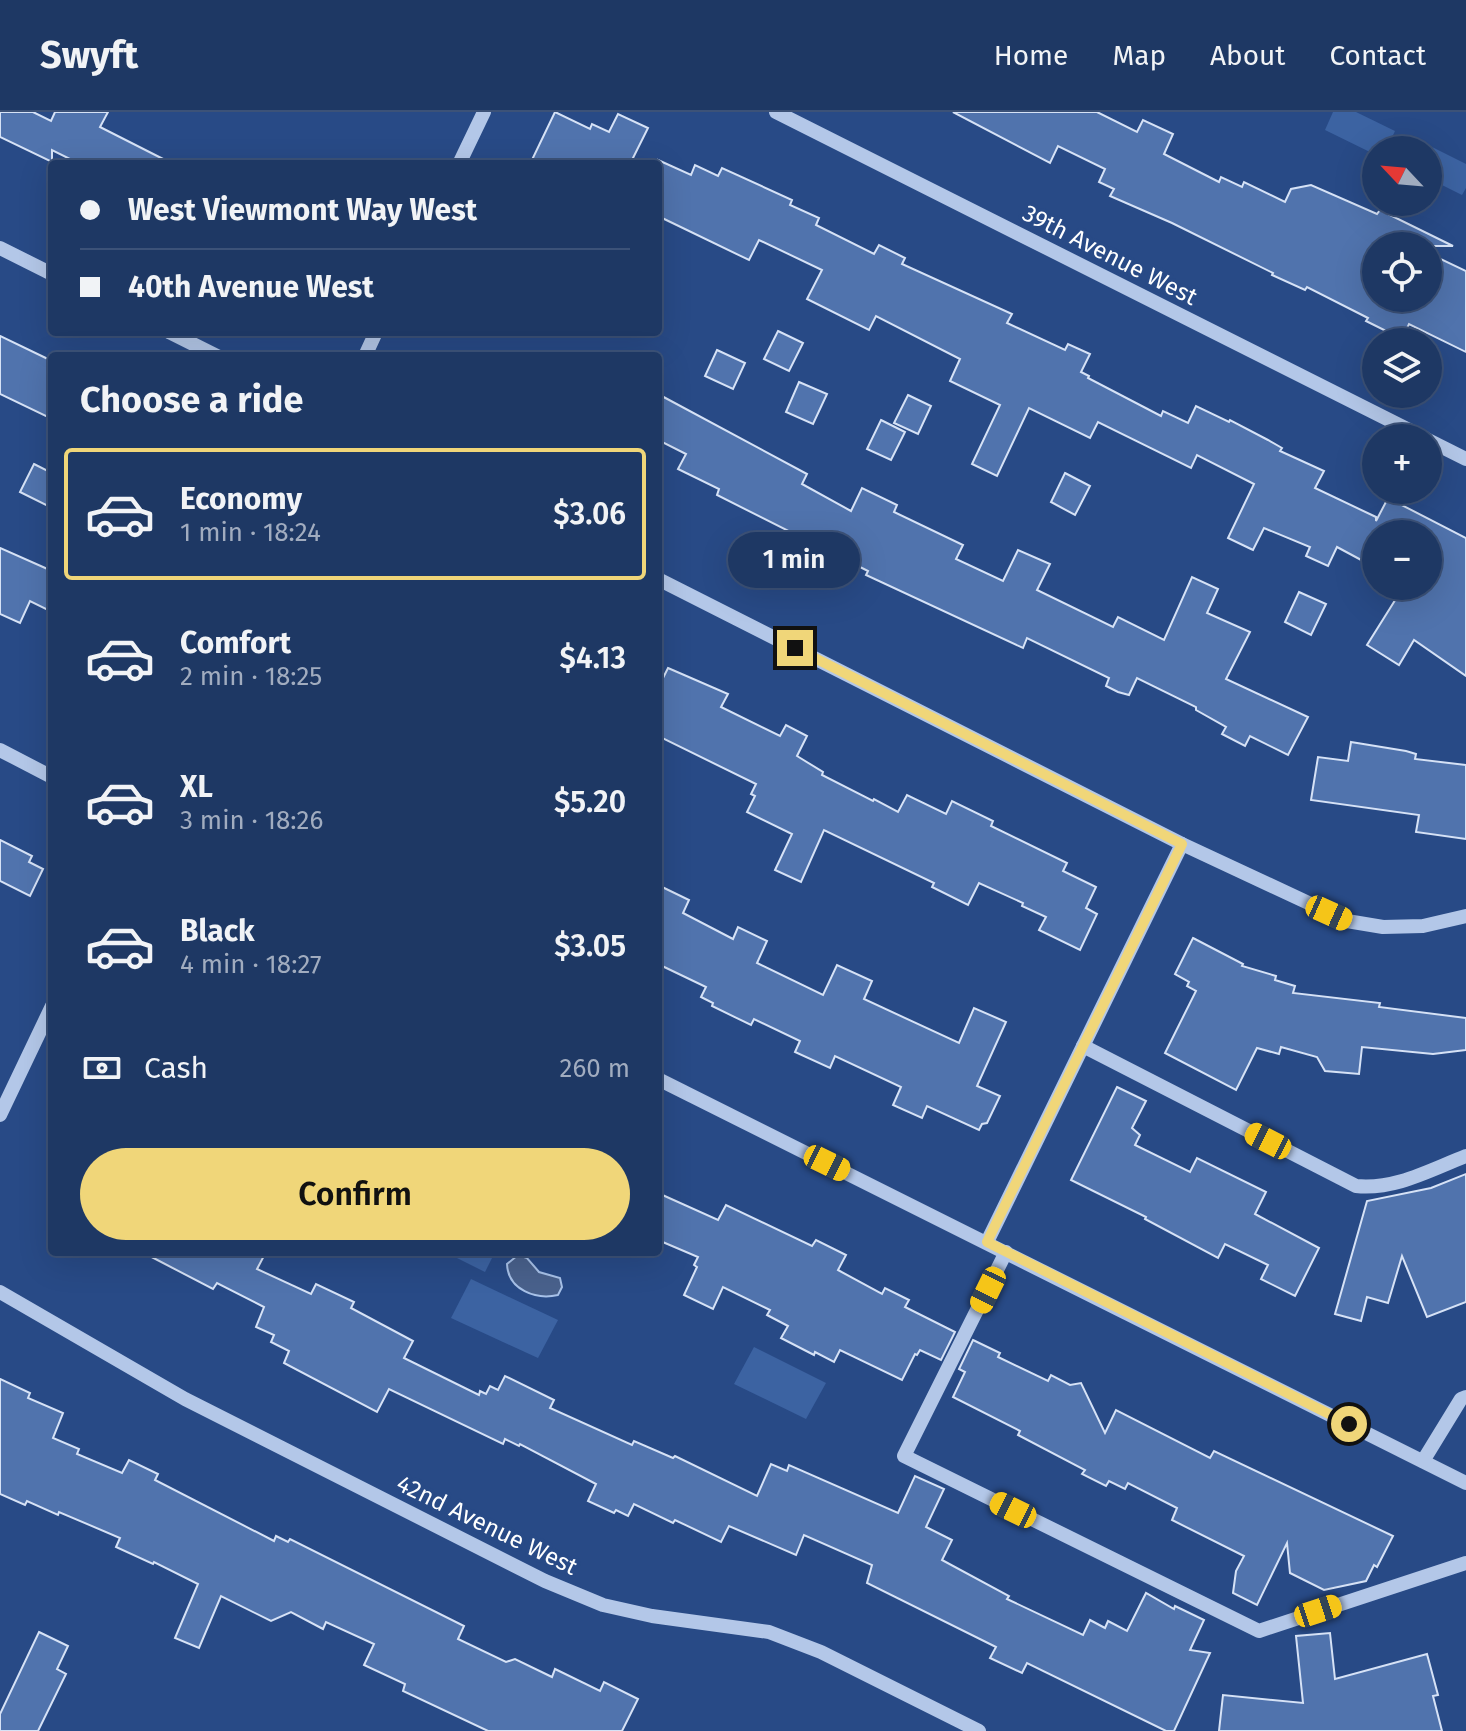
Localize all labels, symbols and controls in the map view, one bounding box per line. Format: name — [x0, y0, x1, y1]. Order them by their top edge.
text: Swyft — [40, 32, 138, 78]
text: Home — [994, 39, 1068, 72]
text: Map — [1112, 39, 1166, 72]
text: About — [1210, 39, 1285, 72]
text: Contact — [1329, 39, 1426, 72]
north arrow — [1362, 136, 1442, 216]
map controls — [1362, 136, 1442, 600]
text: West Viewmont Way West — [128, 192, 477, 228]
street label: 39th Avenue West — [1018, 199, 1202, 311]
button: locate — [1362, 232, 1442, 312]
text: 40th Avenue West — [128, 269, 374, 305]
button: layers — [1362, 328, 1442, 408]
text: Choose a ride — [80, 378, 303, 422]
button: + — [1362, 424, 1442, 504]
icon: car — [84, 478, 156, 550]
text: Economy — [180, 481, 302, 517]
text: $3.06 — [553, 496, 626, 532]
text: 1 min · 18:24 — [180, 517, 321, 548]
button: − — [1362, 520, 1442, 600]
callout: 1 min — [729, 532, 861, 588]
text: 1 min — [763, 544, 825, 575]
icon: car — [84, 622, 156, 694]
text: Comfort — [180, 625, 291, 661]
route end — [777, 630, 813, 666]
text: $4.13 — [560, 640, 626, 676]
text: 2 min · 18:25 — [180, 661, 322, 692]
icon: car — [84, 766, 156, 838]
text: XL — [180, 769, 213, 805]
text: $5.20 — [554, 784, 626, 820]
text: 3 min · 18:26 — [180, 805, 323, 836]
car — [1302, 892, 1356, 934]
icon: car — [84, 910, 156, 982]
text: Black — [180, 913, 255, 949]
text: $3.05 — [554, 928, 626, 964]
text: 4 min · 18:27 — [180, 949, 322, 980]
icon: cash — [80, 1046, 124, 1090]
text: Cash — [144, 1050, 208, 1086]
text: 260 m — [560, 1053, 630, 1084]
car — [1241, 1119, 1295, 1163]
car — [800, 1142, 854, 1184]
button: Confirm — [80, 1148, 630, 1240]
car — [967, 1263, 1009, 1317]
route start — [1331, 1406, 1367, 1442]
street label: 42nd Avenue West — [392, 1469, 582, 1581]
car — [986, 1489, 1040, 1531]
car — [1291, 1592, 1345, 1630]

